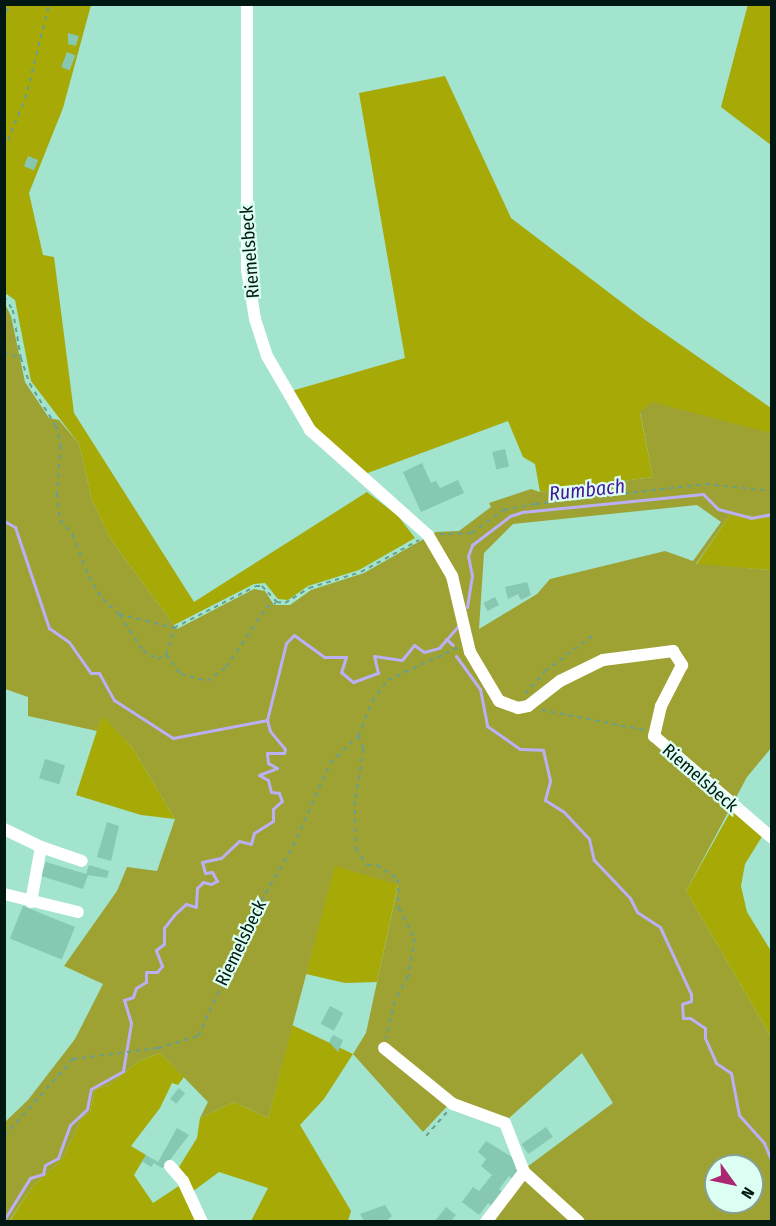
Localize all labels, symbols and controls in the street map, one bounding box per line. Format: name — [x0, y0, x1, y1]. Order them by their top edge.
street label: Riemelsbeck — [236, 205, 264, 299]
water label: Rumbach — [548, 474, 626, 506]
street label: Riemelsbeck — [658, 739, 742, 817]
street label: Riemelsbeck — [211, 896, 271, 990]
north arrow — [704, 1154, 764, 1214]
text: N — [737, 1184, 758, 1202]

